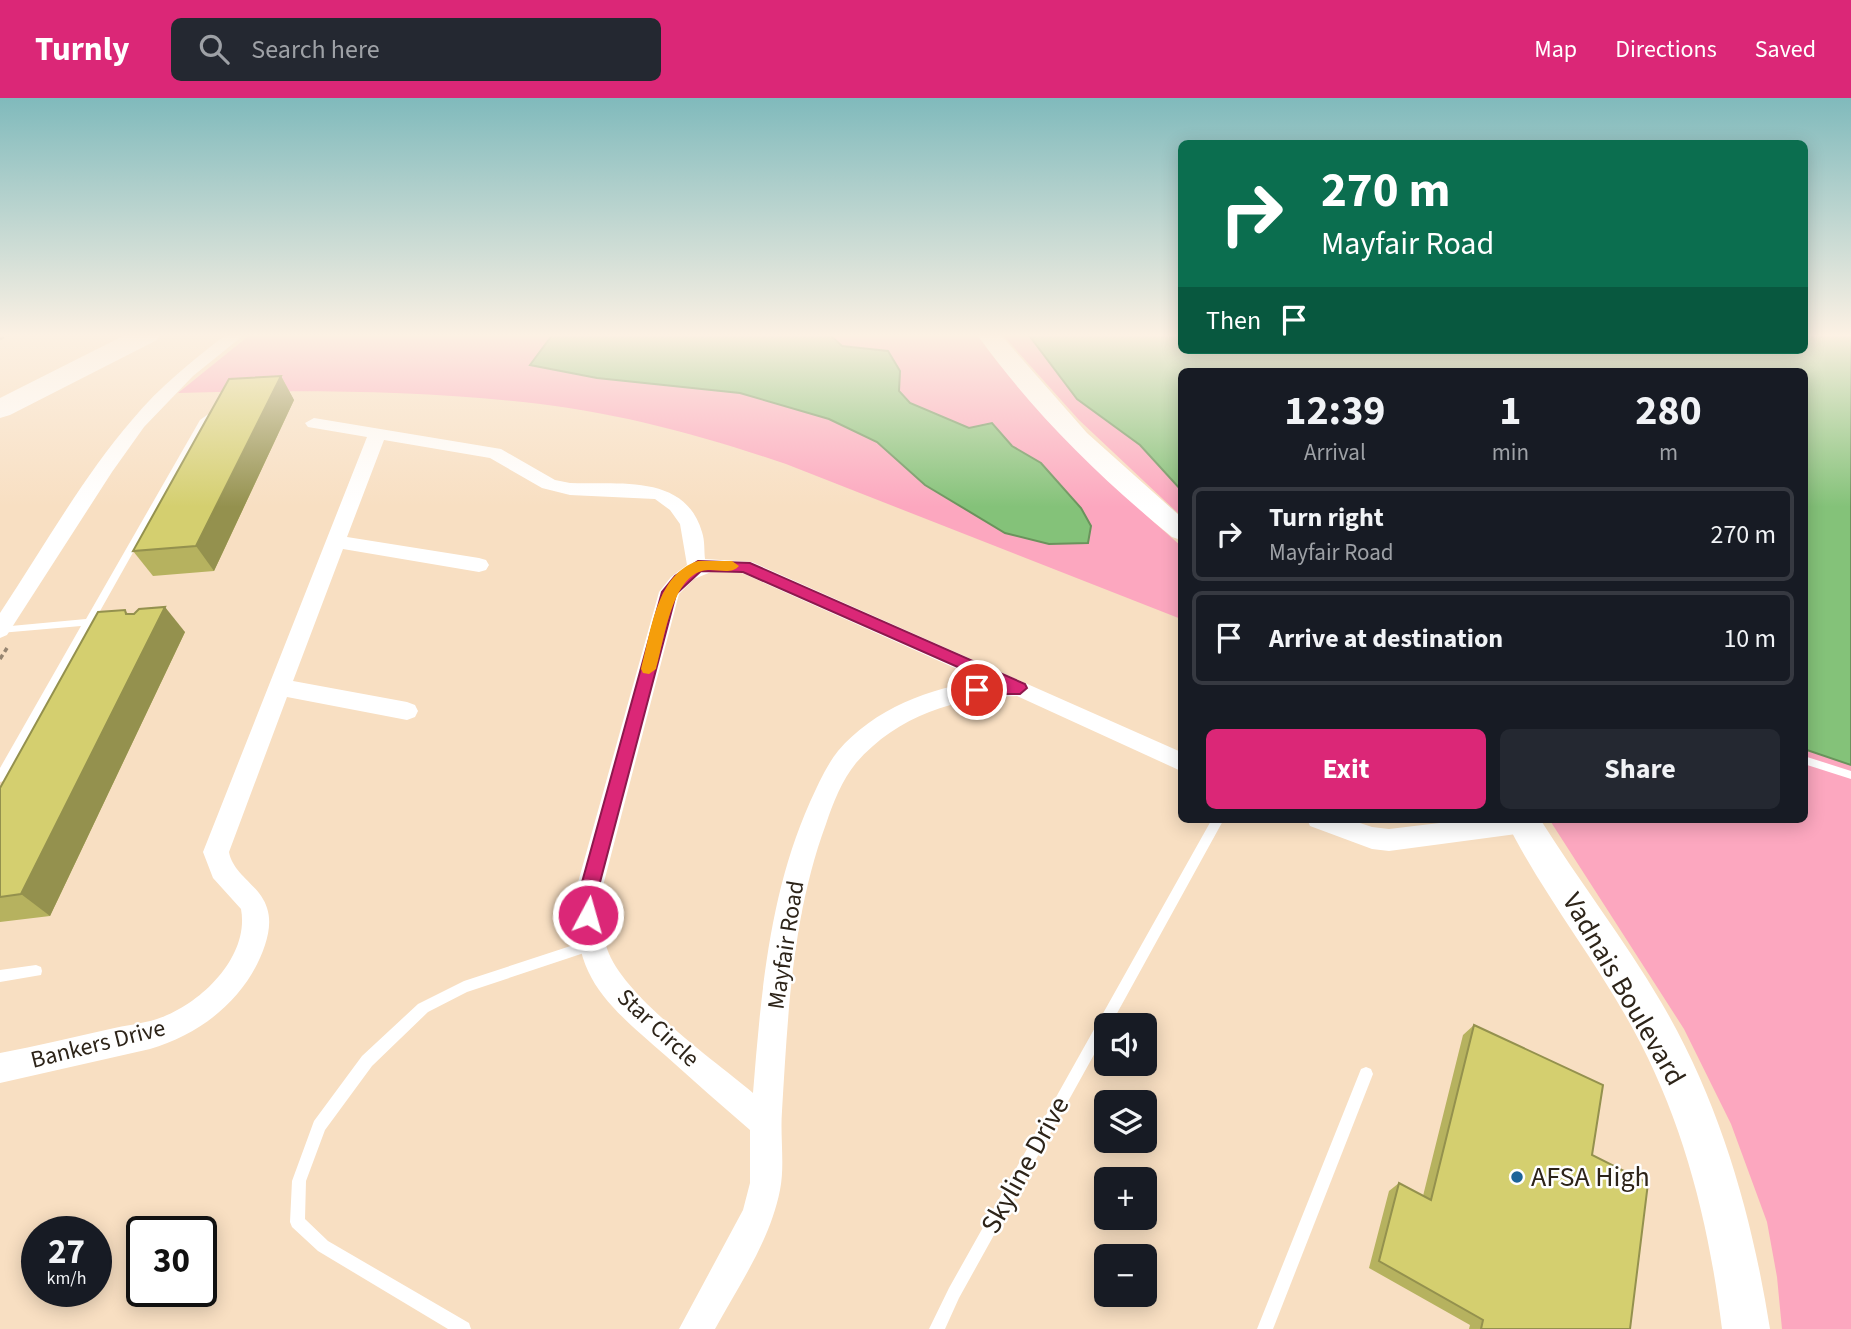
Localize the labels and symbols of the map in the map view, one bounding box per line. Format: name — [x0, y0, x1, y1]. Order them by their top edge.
pin — [947, 660, 1007, 720]
position arrow — [551, 878, 625, 952]
street label: Mayfair Road — [759, 878, 813, 1012]
street label: Vadnais Boulevard — [1552, 885, 1696, 1093]
street label: Star Circle — [609, 981, 707, 1075]
street label: Bankers Drive — [27, 1010, 169, 1078]
street label: Skyline Drive — [971, 1089, 1079, 1241]
place label: AFSA High — [1531, 1157, 1650, 1197]
marker: AFSA High — [1509, 1169, 1525, 1185]
speed limit sign: 30 — [126, 1216, 217, 1307]

